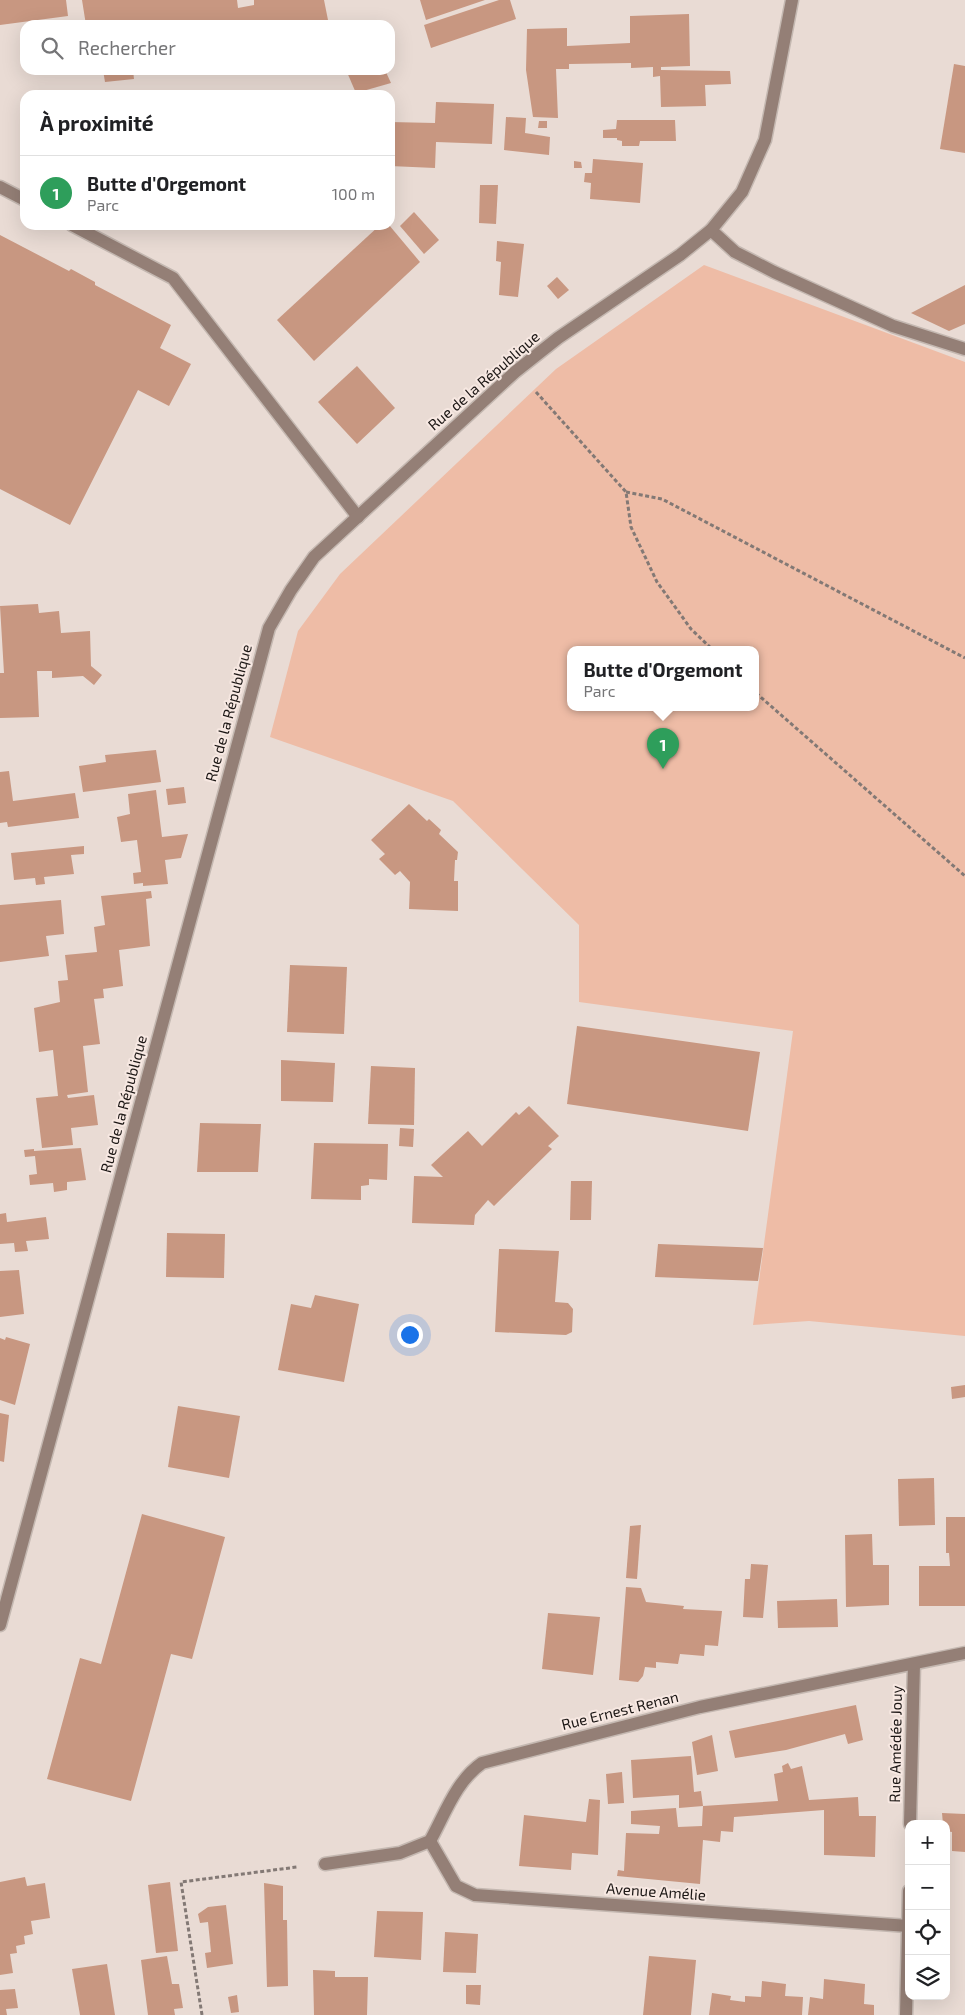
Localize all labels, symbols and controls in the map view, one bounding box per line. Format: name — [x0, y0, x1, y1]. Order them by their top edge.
search box — [20, 20, 395, 75]
icon: search — [38, 34, 66, 62]
text: Rechercher — [78, 36, 176, 59]
text: À proximité — [40, 110, 154, 135]
text: Butte d'Orgemont — [87, 172, 246, 195]
text: 1 — [53, 184, 59, 203]
text: 100 m — [332, 184, 375, 203]
text: Parc — [87, 195, 119, 214]
street label: Rue de la République — [424, 327, 543, 433]
street label: Rue de la République — [201, 642, 255, 783]
popup — [567, 646, 759, 711]
text: Butte d'Orgemont — [583, 658, 743, 681]
text: Parc — [583, 681, 616, 700]
pin: 1 — [647, 728, 679, 769]
street label: Rue de la République — [96, 1033, 150, 1174]
your location — [397, 1322, 423, 1348]
street label: Rue Amédée Jouy — [885, 1685, 905, 1803]
street label: Rue Ernest Renan — [559, 1687, 680, 1733]
map controls — [905, 1820, 950, 2000]
button: + — [905, 1820, 950, 1865]
button: − — [905, 1865, 950, 1910]
street label: Avenue Amélie — [606, 1879, 707, 1903]
button: locate — [905, 1910, 950, 1955]
button: layers — [905, 1955, 950, 2000]

